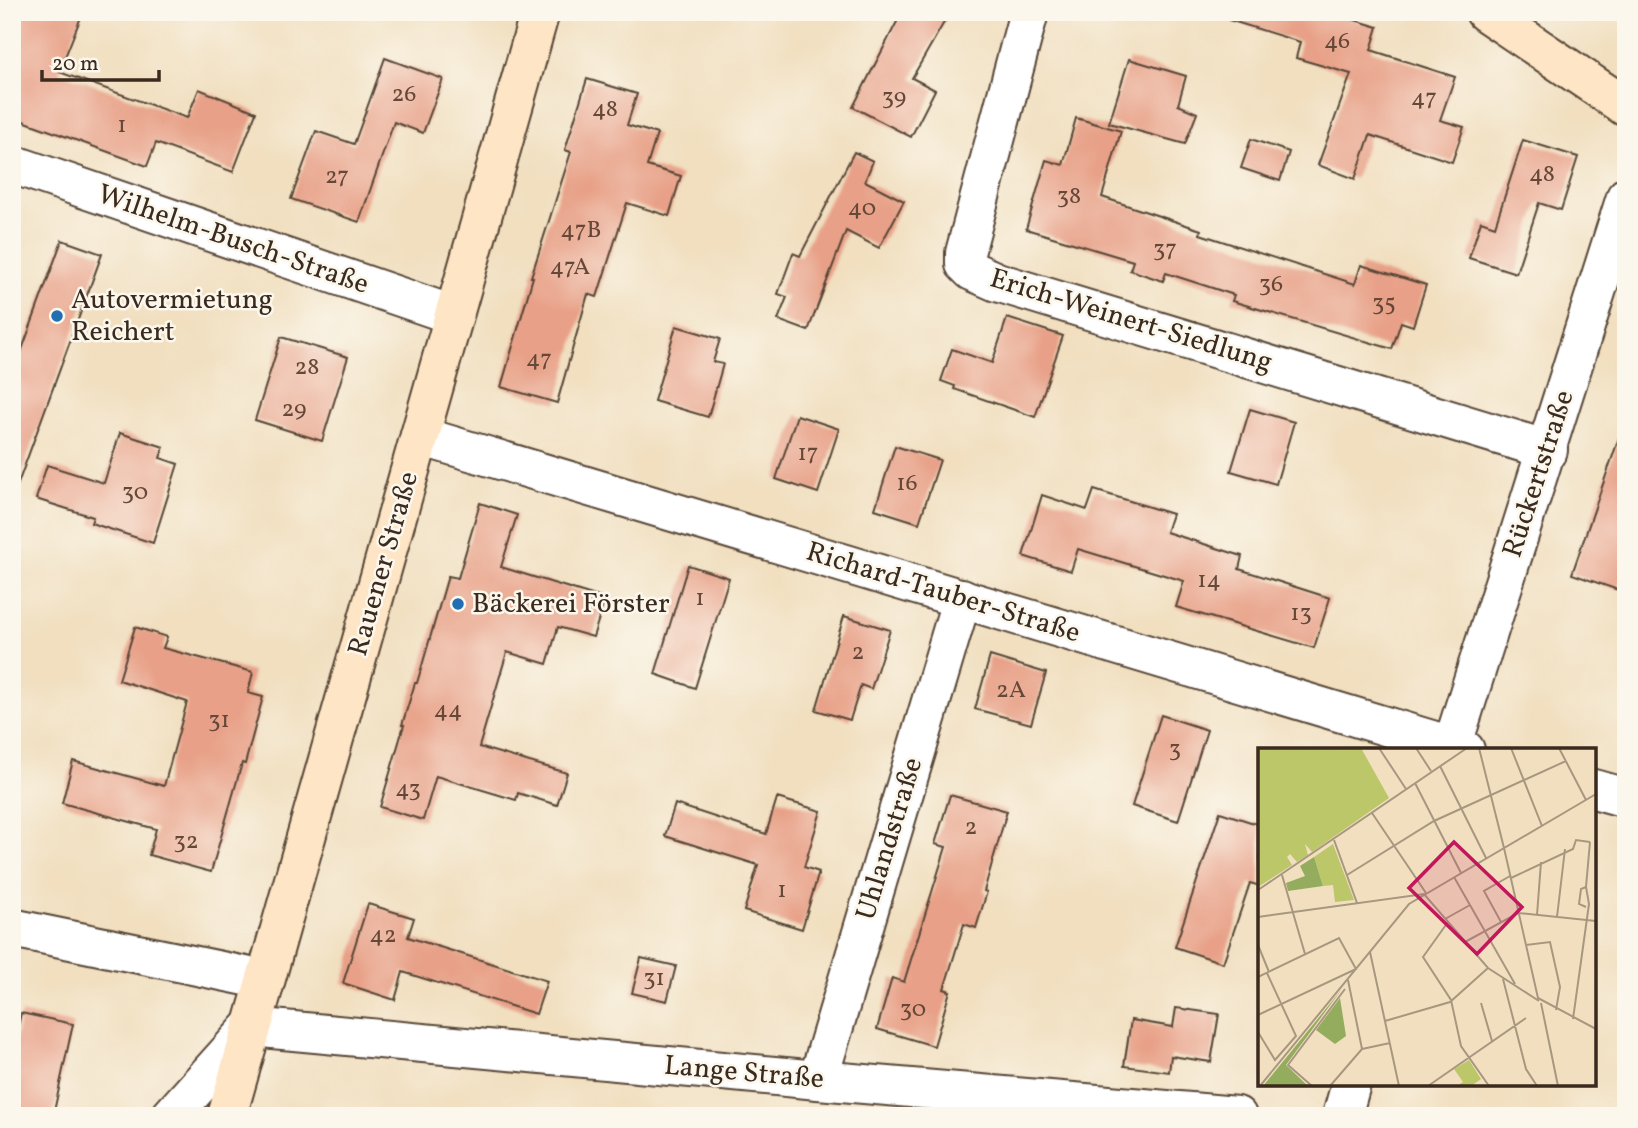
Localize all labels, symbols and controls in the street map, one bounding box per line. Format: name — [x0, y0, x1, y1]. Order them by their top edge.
house number: 46 — [1324, 25, 1350, 59]
scale bar — [42, 38, 159, 82]
text: 20 m — [52, 50, 98, 79]
house number: 26 — [391, 78, 417, 112]
house number: 39 — [882, 81, 906, 115]
house number: 47 — [1411, 82, 1437, 116]
house number: 48 — [592, 93, 618, 127]
house number: 1 — [117, 109, 127, 143]
house number: 48 — [1529, 158, 1555, 192]
house number: 27 — [325, 160, 349, 194]
street label: Wilhelm-Busch-Straße — [92, 175, 374, 305]
house number: 38 — [1057, 180, 1081, 214]
house number: 40 — [848, 192, 876, 226]
house number: 47B — [561, 214, 601, 248]
house number: 37 — [1153, 233, 1177, 267]
house number: 47A — [550, 251, 590, 285]
street label: Erich-Weinert-Siedlung — [985, 259, 1277, 383]
house number: 36 — [1259, 268, 1283, 302]
place label: Autovermietung Reichert — [71, 281, 273, 352]
house number: 35 — [1372, 287, 1396, 321]
marker: Autovermietung Reichert — [49, 308, 65, 324]
house number: 47 — [526, 343, 552, 377]
house number: 28 — [294, 351, 320, 385]
street label: Rückertstraße — [1494, 385, 1584, 563]
house number: 29 — [281, 393, 307, 427]
house number: 17 — [798, 437, 818, 471]
street label: Rauener Straße — [339, 467, 429, 661]
house number: 16 — [896, 467, 918, 501]
house number: 30 — [122, 476, 148, 510]
street label: Richard-Tauber-Straße — [801, 533, 1085, 653]
house number: 14 — [1197, 564, 1221, 598]
house number: 1 — [695, 582, 705, 616]
place label: Bäckerei Förster — [472, 585, 670, 624]
marker: Bäckerei Förster — [450, 596, 466, 612]
house number: 13 — [1290, 597, 1312, 631]
house number: 2 — [852, 636, 864, 670]
house number: 2A — [996, 674, 1026, 708]
house number: 44 — [434, 694, 462, 728]
house number: 31 — [208, 704, 230, 738]
house number: 3 — [1169, 733, 1181, 767]
inset map — [1258, 748, 1596, 1086]
street label: Uhlandstraße — [847, 753, 933, 925]
house number: 43 — [395, 773, 421, 807]
house number: 2 — [965, 811, 977, 845]
house number: 32 — [173, 825, 199, 859]
house number: 1 — [777, 874, 787, 908]
house number: 42 — [369, 919, 397, 953]
house number: 31 — [643, 962, 665, 996]
house number: 30 — [900, 993, 926, 1027]
street label: Lange Straße — [662, 1047, 826, 1099]

